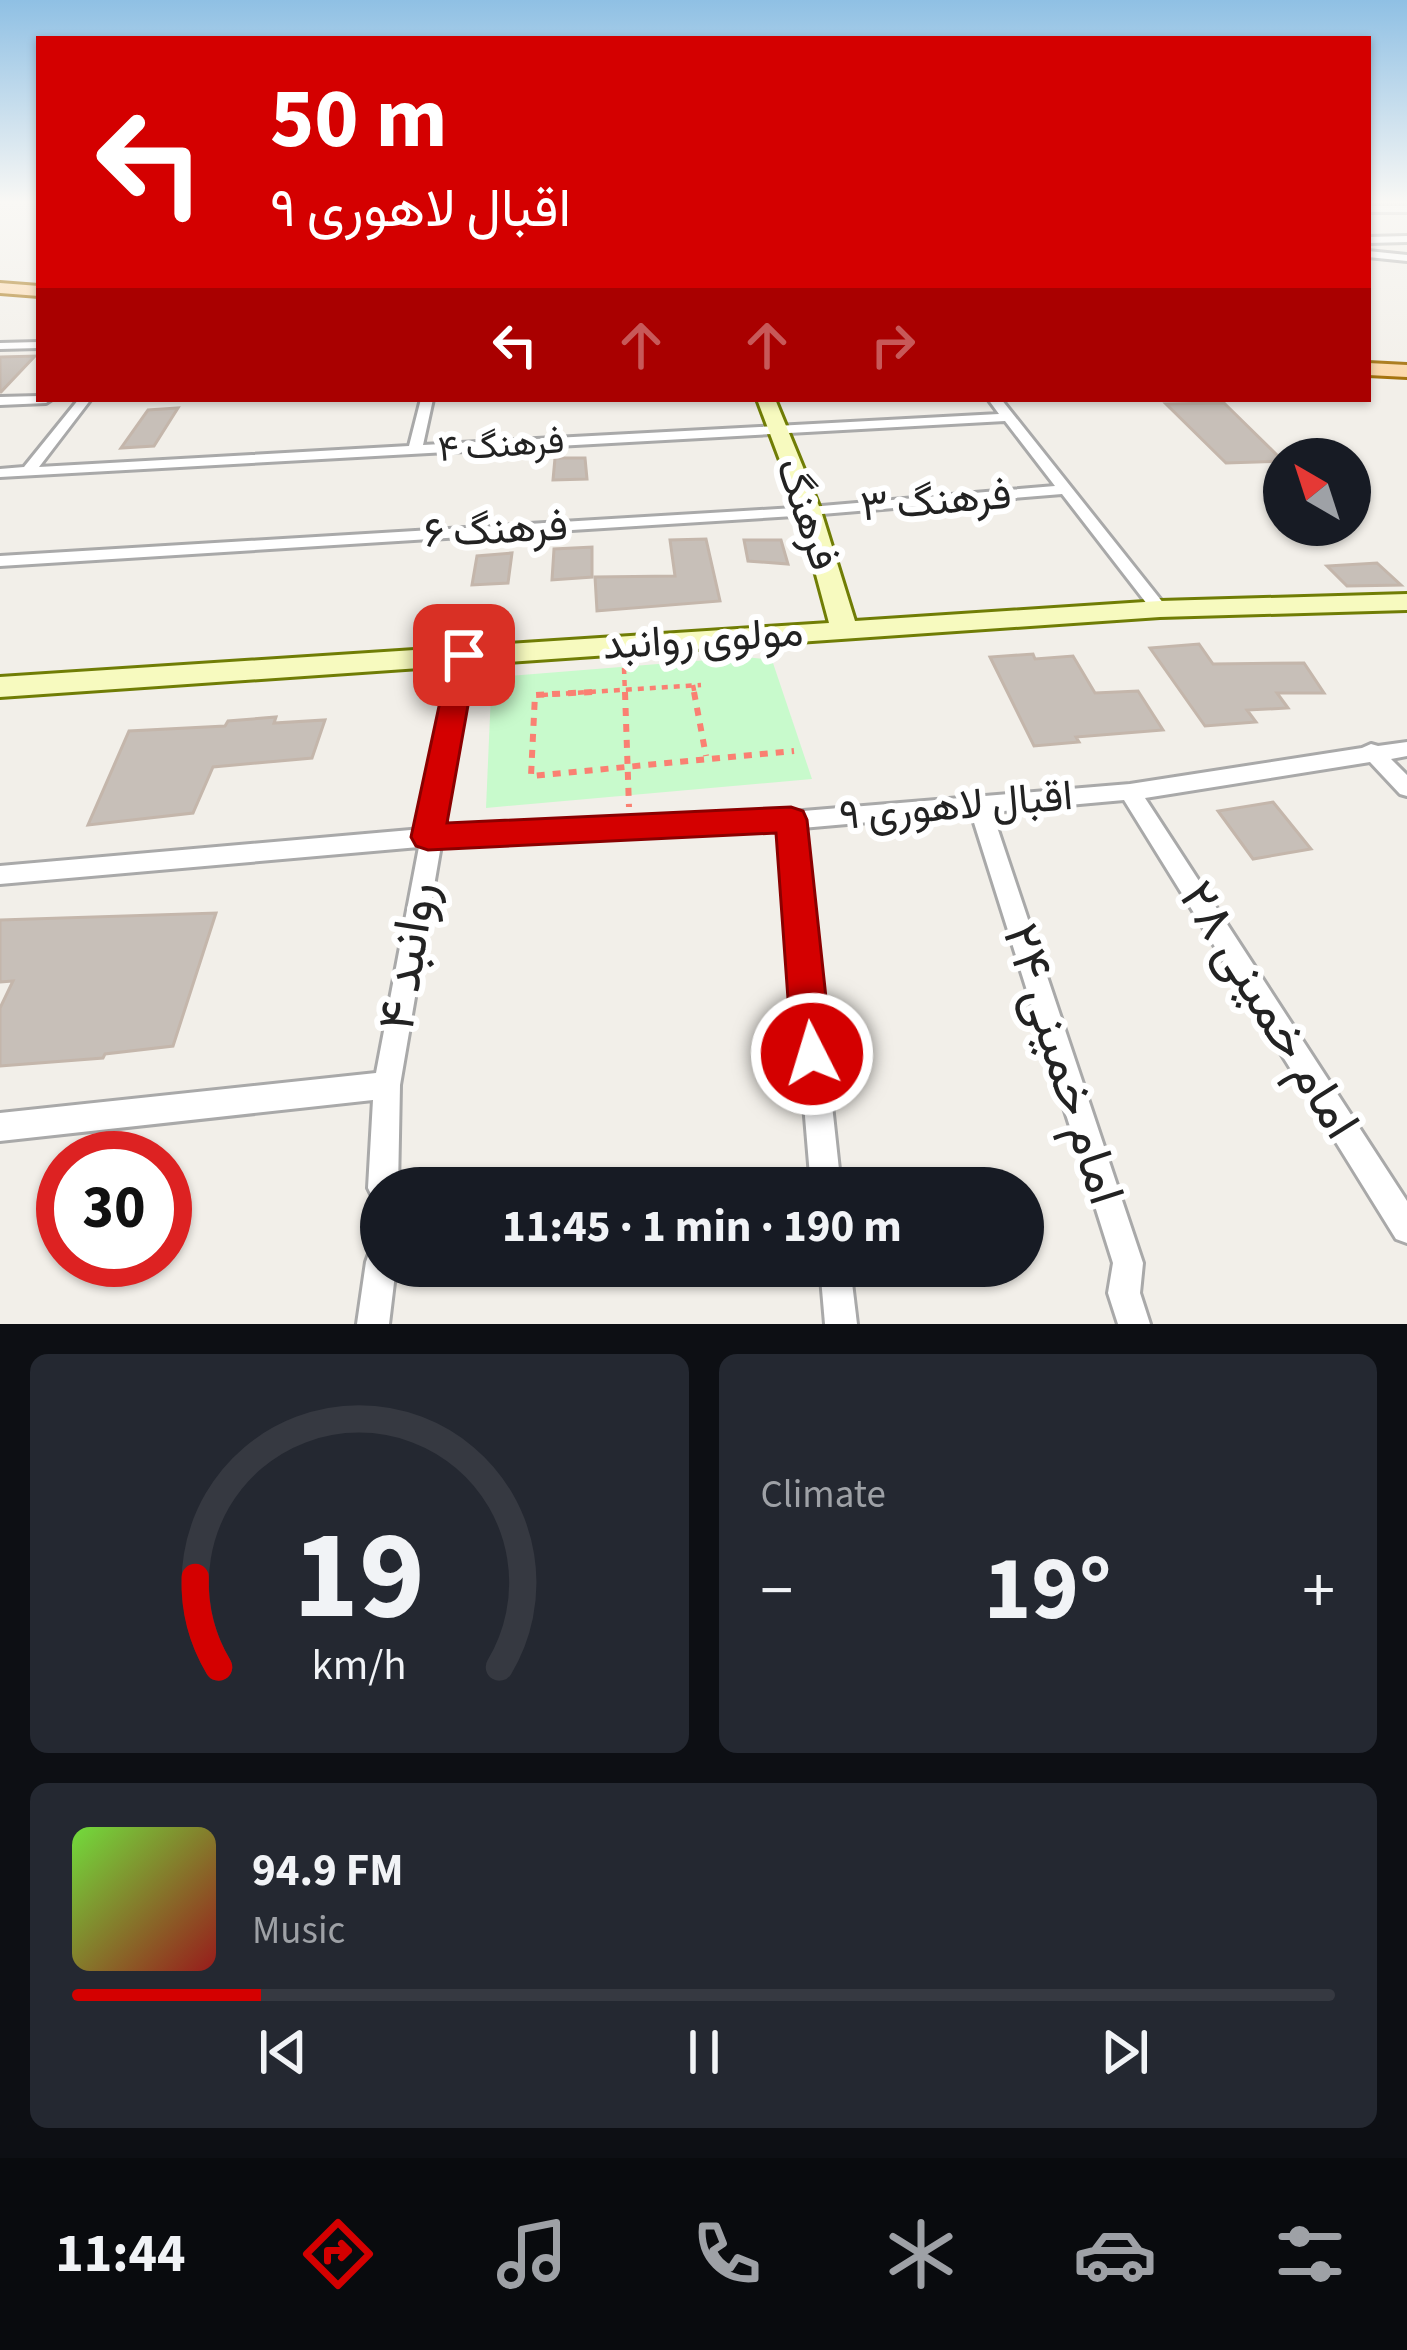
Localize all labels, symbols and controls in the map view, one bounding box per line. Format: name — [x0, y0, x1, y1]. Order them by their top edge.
text: 50 m — [270, 60, 448, 180]
icon: left — [72, 84, 228, 240]
text: اقبال لاهوری ۹ — [270, 171, 571, 248]
icon: left — [482, 312, 548, 378]
icon: ahead — [608, 312, 674, 378]
icon: ahead — [734, 312, 800, 378]
icon: right — [860, 312, 926, 378]
street label: فرهنگ ۴ — [436, 415, 566, 475]
north arrow — [1263, 438, 1371, 546]
map controls — [1263, 438, 1371, 546]
street label: فرهنگ — [760, 450, 854, 578]
street label: فرهنگ ۳ — [858, 465, 1014, 537]
street label: فرهنگ ۶ — [423, 496, 569, 564]
street label: مولوی روانبد — [601, 602, 805, 676]
pin — [413, 604, 515, 706]
icon: arrive — [431, 622, 497, 688]
street label: اقبال لاهوری ۹ — [837, 766, 1075, 846]
street label: امام خمینی ۲۸ — [1161, 867, 1377, 1153]
street label: روانبد ۴ — [361, 876, 455, 1036]
street label: امام خمینی ۲۴ — [984, 914, 1142, 1214]
position arrow — [749, 991, 875, 1117]
speed limit sign: 30 — [36, 1131, 192, 1287]
text: 11:45 · 1 min · 190 m — [502, 1195, 902, 1259]
text: Climate — [761, 1467, 886, 1523]
text: 19 — [293, 1488, 425, 1666]
text: 19° — [984, 1526, 1112, 1654]
text: − — [761, 1544, 793, 1638]
text: + — [1302, 1544, 1335, 1638]
text: km/h — [312, 1634, 407, 1695]
text: 94.9 FM — [252, 1839, 404, 1903]
text: Music — [252, 1903, 345, 1959]
icon: previous — [250, 2019, 316, 2085]
icon: pause — [671, 2019, 737, 2085]
icon: next — [1092, 2019, 1158, 2085]
icon: directions — [296, 2212, 380, 2296]
icon: music — [490, 2212, 574, 2296]
icon: phone — [685, 2212, 769, 2296]
icon: climate — [879, 2212, 963, 2296]
icon: car — [1073, 2212, 1157, 2296]
icon: filters — [1268, 2212, 1352, 2296]
text: 11:44 — [55, 2216, 185, 2293]

